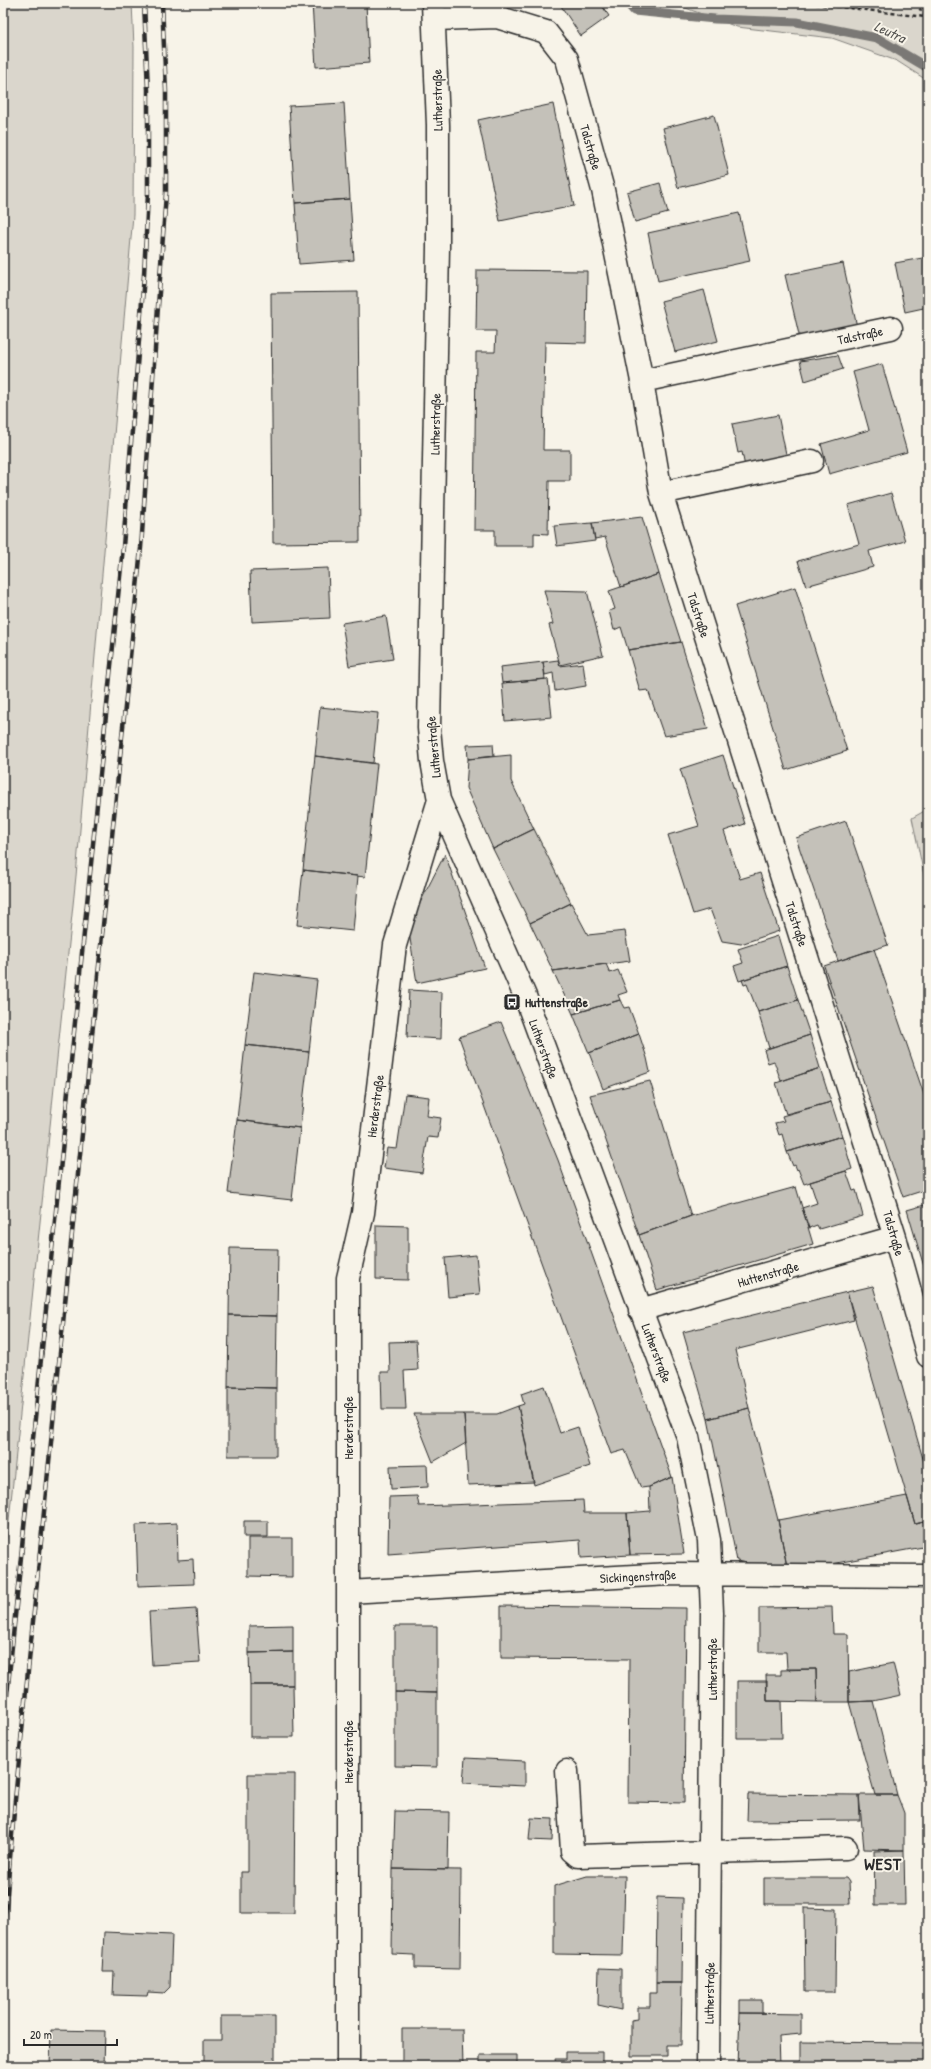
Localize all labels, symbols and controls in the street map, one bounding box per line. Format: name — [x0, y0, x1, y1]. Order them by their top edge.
water label: Leutra — [872, 16, 910, 48]
street label: Lutherstraße — [427, 69, 447, 131]
street label: Talstraße — [576, 122, 606, 172]
street label: Talstraße — [835, 321, 885, 349]
street label: Lutherstraße — [425, 393, 445, 455]
street label: Talstraße — [683, 590, 715, 640]
street label: Lutherstraße — [421, 715, 445, 779]
street label: Talstraße — [781, 899, 813, 949]
bus stop icon: Huttenstraße — [502, 992, 522, 1012]
place label: Huttenstraße — [525, 993, 589, 1012]
street label: Lutherstraße — [525, 1017, 563, 1081]
street label: Herderstraße — [362, 1074, 388, 1138]
street label: Talstraße — [879, 1208, 909, 1258]
street label: Huttenstraße — [735, 1257, 801, 1291]
street label: Lutherstraße — [638, 1321, 676, 1385]
street label: Herderstraße — [339, 1396, 357, 1460]
street label: Sickingenstraße — [599, 1565, 677, 1587]
street label: Lutherstraße — [703, 1638, 721, 1700]
street label: Herderstraße — [339, 1720, 357, 1784]
district label: WEST — [864, 1852, 902, 1875]
street label: Lutherstraße — [699, 1962, 719, 2024]
scale bar — [24, 2021, 117, 2047]
text: 20 m — [30, 2026, 52, 2043]

